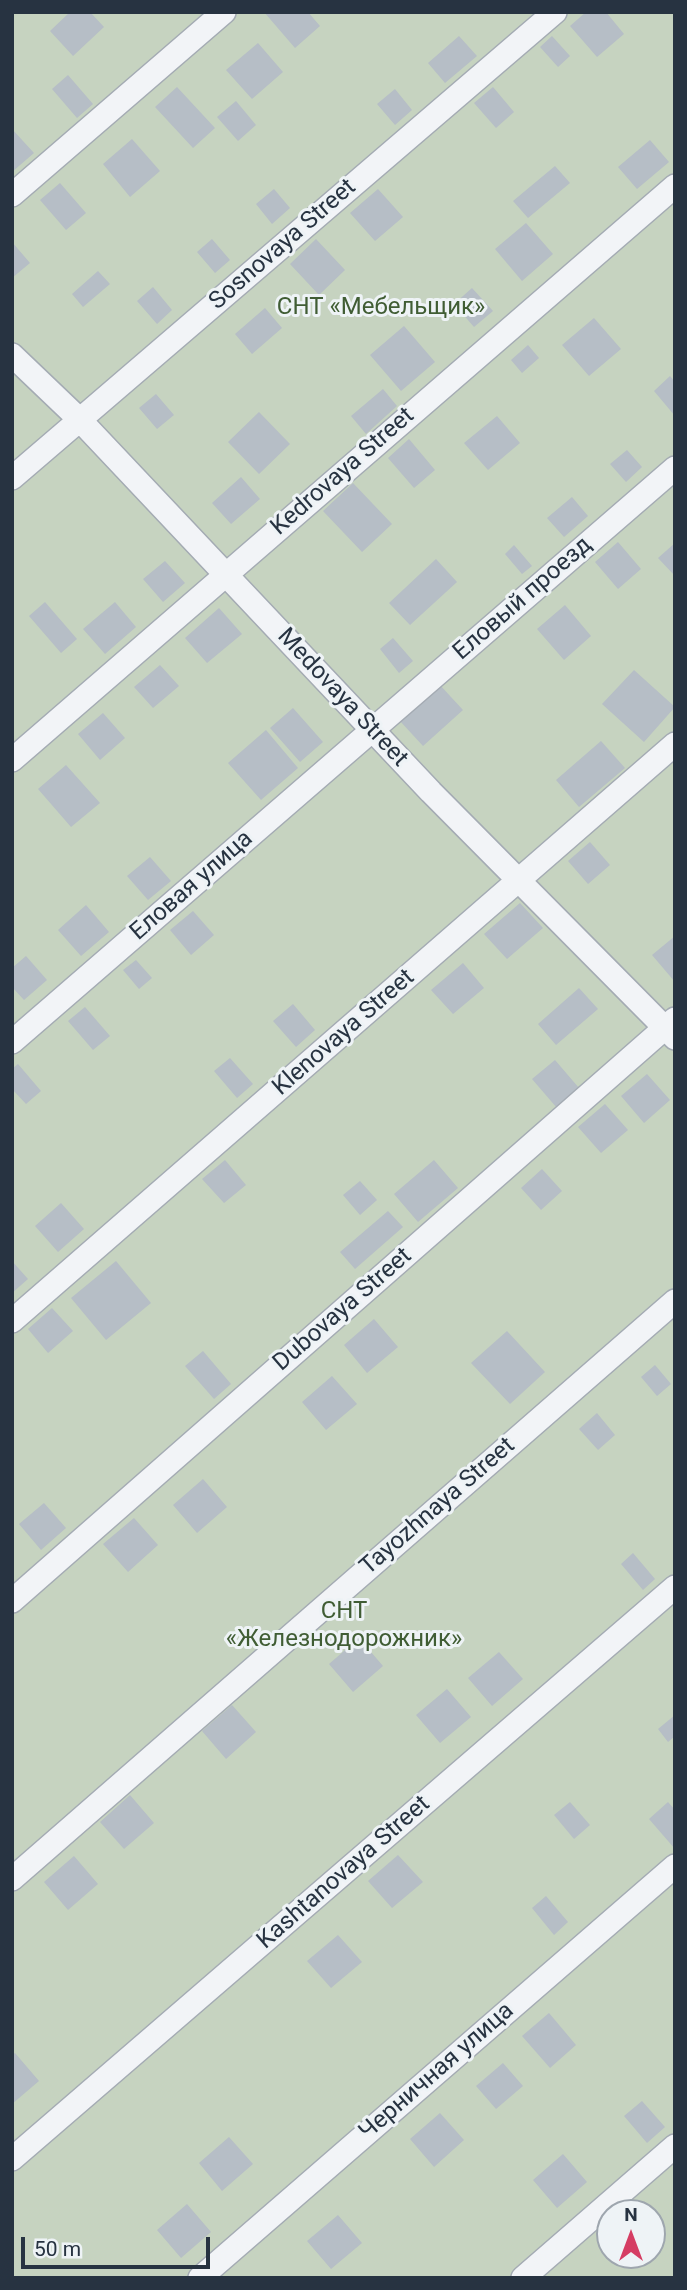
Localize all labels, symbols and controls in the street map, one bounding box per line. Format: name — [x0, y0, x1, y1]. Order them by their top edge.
street label: Sosnovaya Street — [204, 173, 362, 317]
park label: СНТ «Мебельщик» — [277, 294, 485, 322]
street label: Kedrovaya Street — [266, 402, 420, 542]
street label: Еловый проезд — [448, 531, 598, 667]
street label: Medovaya Street — [271, 623, 413, 773]
street label: Еловая улица — [125, 825, 259, 947]
street label: Klenovaya Street — [267, 964, 421, 1102]
street label: Dubovaya Street — [268, 1242, 418, 1378]
street label: Tayozhnaya Street — [355, 1432, 521, 1582]
park label: СНТ «Железнодорожник» — [226, 1598, 462, 1654]
street label: Kashtanovaya Street — [252, 1790, 436, 1956]
street label: Черничная улица — [354, 1997, 520, 2147]
north arrow — [596, 2199, 666, 2269]
text: N — [624, 2203, 638, 2226]
scale bar — [24, 2224, 214, 2268]
text: 50 m — [34, 2237, 81, 2261]

